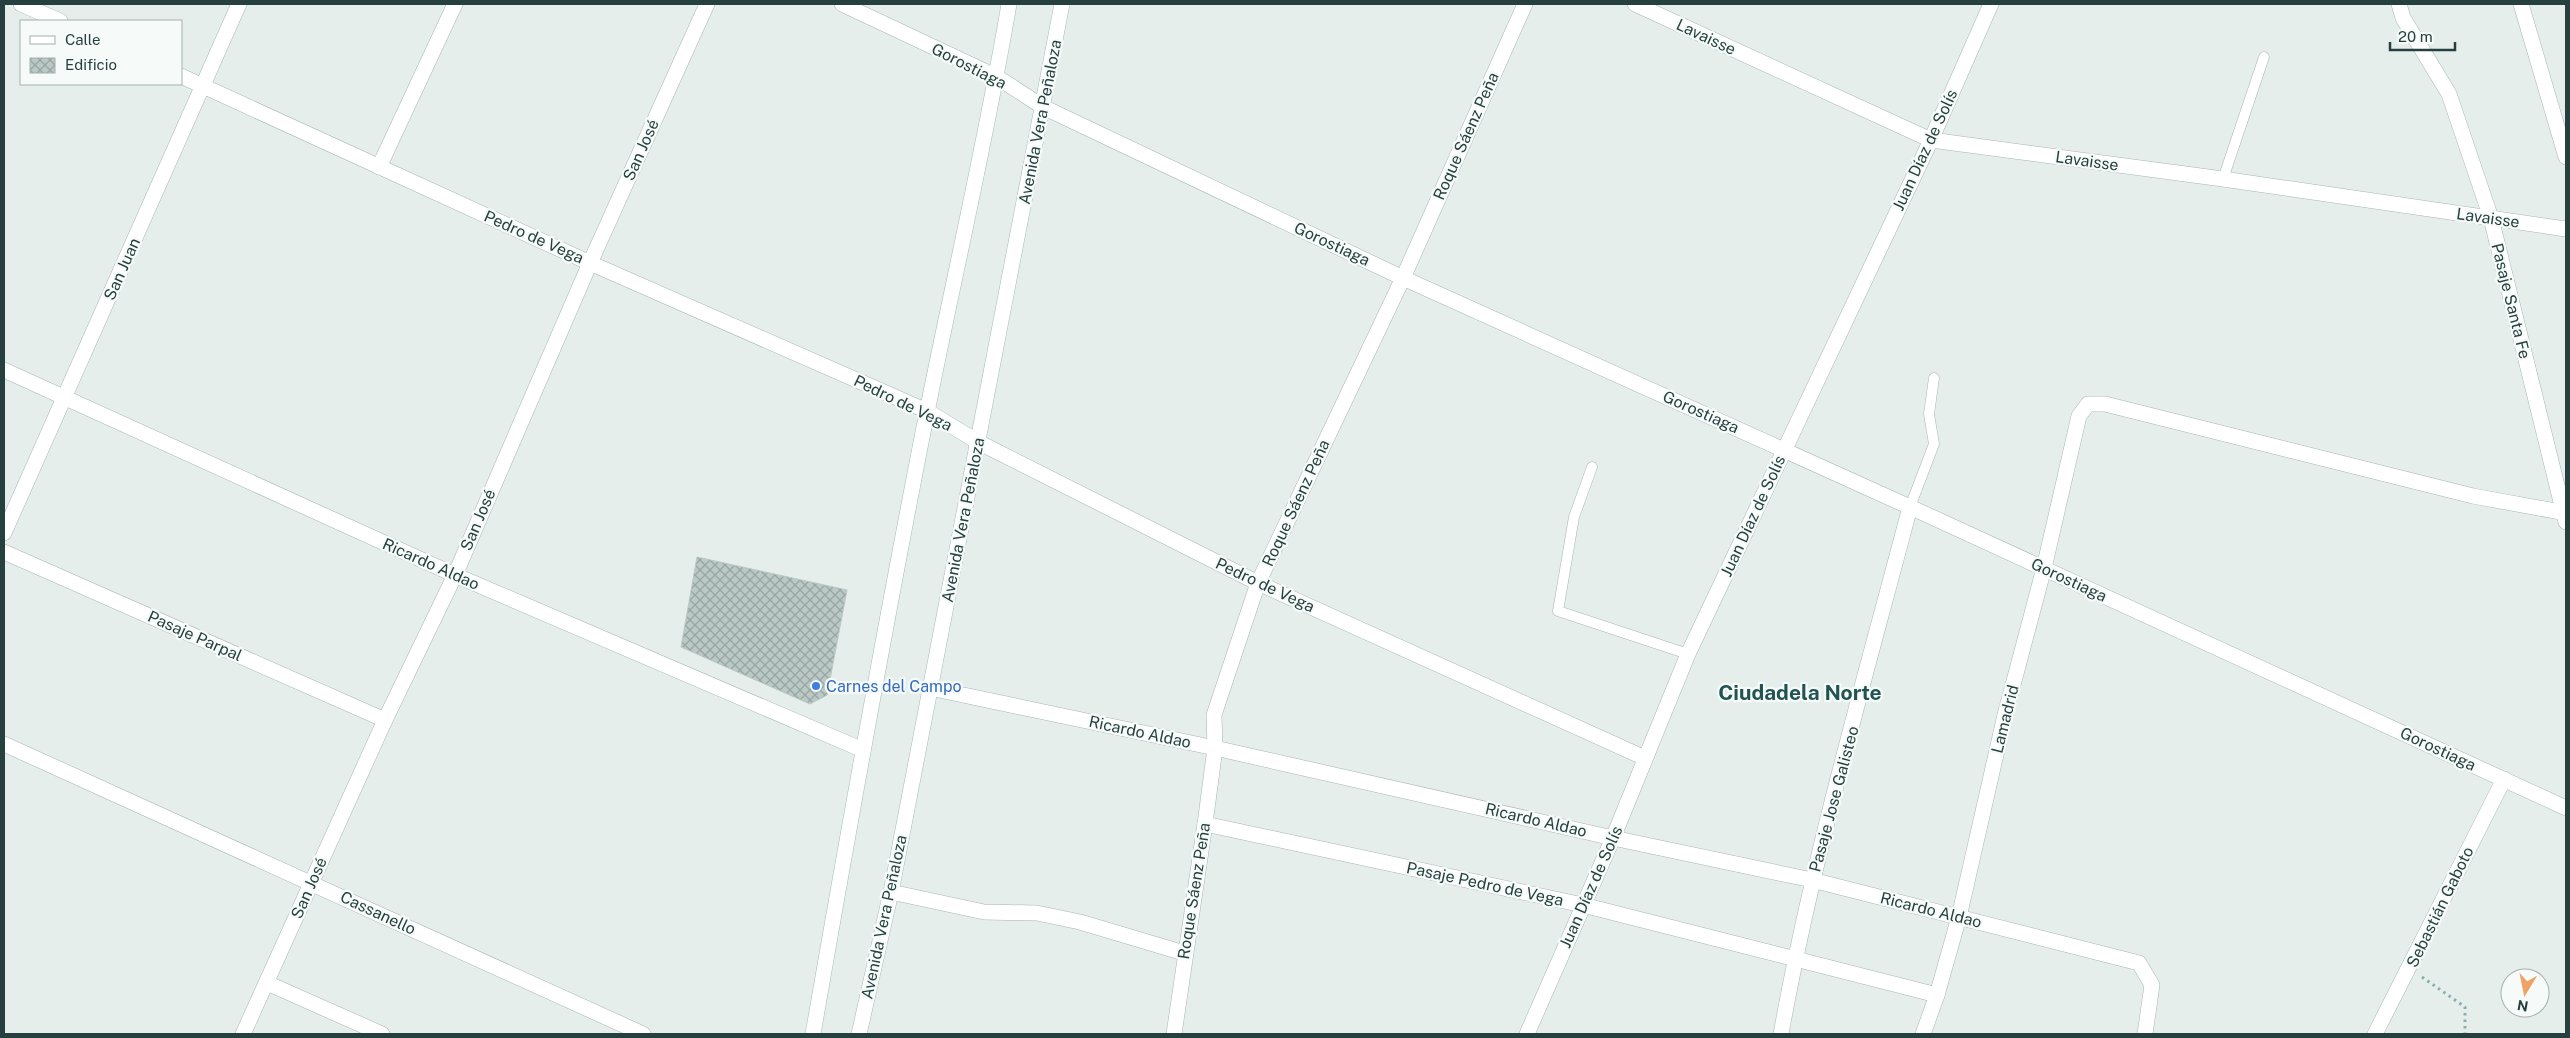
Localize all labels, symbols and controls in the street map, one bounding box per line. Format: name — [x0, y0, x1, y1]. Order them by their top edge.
street label: Lavaisse — [1673, 15, 1739, 59]
legend — [20, 20, 182, 85]
scale bar — [2390, 20, 2455, 52]
text: 20 m — [2398, 28, 2433, 45]
text: Calle — [65, 31, 101, 48]
street label: Avenida Vera Peñaloza — [1015, 38, 1065, 206]
street label: Gorostiaga — [928, 39, 1010, 93]
text: Edificio — [65, 56, 117, 73]
street label: Roque Sáenz Peña — [1429, 69, 1503, 203]
street label: Juan Díaz de Solís — [1889, 86, 1961, 214]
street label: San José — [619, 116, 663, 184]
street label: Lavaisse — [2054, 147, 2120, 175]
street label: Lavaisse — [2455, 204, 2521, 232]
street label: Pedro de Vega — [481, 207, 587, 267]
street label: Gorostiaga — [1291, 218, 1373, 270]
street label: San Juan — [100, 235, 144, 303]
street label: Pasaje Santa Fe — [2487, 241, 2535, 361]
street label: Pedro de Vega — [851, 371, 955, 435]
street label: Gorostiaga — [1660, 387, 1742, 437]
street label: Avenida Vera Peñaloza — [938, 436, 988, 604]
street label: Roque Sáenz Peña — [1258, 437, 1334, 569]
street label: Juan Díaz de Solís — [1717, 452, 1789, 580]
street label: San José — [457, 486, 499, 554]
street label: Ricardo Aldao — [380, 534, 482, 594]
street label: Pedro de Vega — [1212, 554, 1318, 616]
street label: Gorostiaga — [2028, 554, 2110, 606]
street label: Pasaje Parpal — [145, 607, 245, 665]
place label: Carnes del Campo — [826, 677, 962, 696]
marker: Carnes del Campo — [810, 680, 822, 692]
district label: Ciudadela Norte — [1718, 680, 1882, 705]
street label: Lamadrid — [1987, 683, 2023, 755]
street label: Ricardo Aldao — [1087, 712, 1193, 752]
street label: Gorostiaga — [2397, 723, 2479, 775]
street label: Pasaje Jose Galisteo — [1805, 724, 1863, 874]
street label: Ricardo Aldao — [1483, 799, 1589, 841]
street label: Roque Sáenz Peña — [1174, 821, 1214, 961]
street label: Juan Díaz de Solís — [1556, 823, 1626, 951]
street label: Avenida Vera Peñaloza — [857, 833, 911, 1001]
street label: Sebastián Gaboto — [2403, 844, 2477, 970]
street label: San José — [287, 854, 331, 922]
street label: Pasaje Pedro de Vega — [1405, 858, 1565, 910]
street label: Cassanello — [337, 887, 419, 939]
street label: Ricardo Aldao — [1878, 888, 1984, 932]
north arrow — [2500, 968, 2550, 1018]
text: N — [2516, 997, 2530, 1015]

